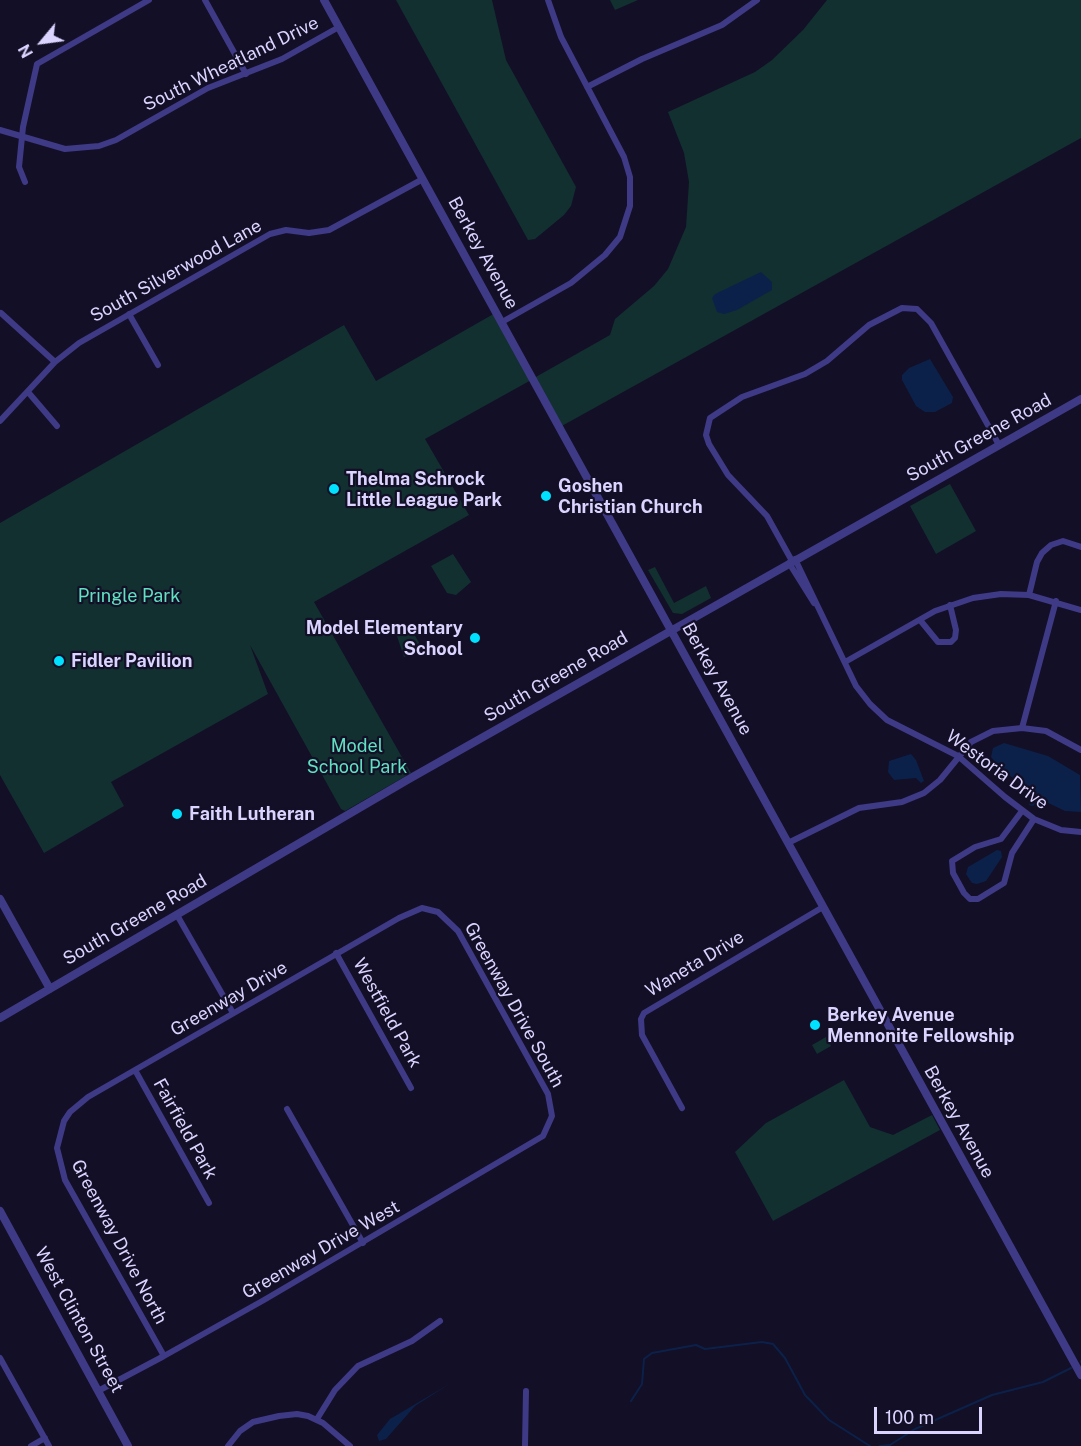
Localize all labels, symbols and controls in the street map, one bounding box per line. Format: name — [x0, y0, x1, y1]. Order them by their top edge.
north arrow — [12, 12, 72, 72]
street label: South Wheatland Drive — [140, 12, 322, 116]
text: N — [14, 41, 37, 61]
street label: Berkey Avenue — [443, 193, 523, 313]
street label: South Silverwood Lane — [87, 215, 265, 327]
street label: South Greene Road — [903, 389, 1055, 487]
place label: Thelma Schrock Little League Park — [346, 468, 502, 510]
place label: Goshen Christian Church — [558, 475, 703, 518]
marker: Thelma Schrock Little League Park — [327, 482, 341, 496]
marker: Goshen Christian Church — [539, 489, 553, 503]
park label: Pringle Park — [78, 585, 180, 607]
place label: Model Elementary School — [306, 617, 463, 660]
street label: Berkey Avenue — [677, 619, 757, 739]
street label: South Greene Road — [480, 627, 632, 727]
marker: Model Elementary School — [468, 631, 482, 645]
place label: Fidler Pavilion — [71, 650, 192, 672]
marker: Fidler Pavilion — [52, 654, 66, 668]
street label: Westoria Drive — [942, 726, 1052, 814]
park label: Model School Park — [307, 735, 407, 777]
place label: Faith Lutheran — [189, 803, 315, 825]
marker: Faith Lutheran — [170, 807, 184, 821]
street label: South Greene Road — [59, 870, 211, 970]
street label: Greenway Drive South — [460, 919, 568, 1091]
street label: Waneta Drive — [642, 926, 748, 1002]
street label: Westfield Park — [348, 955, 426, 1071]
street label: Greenway Drive — [167, 957, 291, 1041]
place label: Berkey Avenue Mennonite Fellowship — [827, 1004, 1015, 1046]
marker: Berkey Avenue Mennonite Fellowship — [808, 1018, 822, 1032]
street label: Berkey Avenue — [919, 1062, 999, 1182]
street label: Fairfield Park — [148, 1075, 222, 1183]
street label: Greenway Drive North — [66, 1156, 172, 1328]
street label: Greenway Drive West — [239, 1196, 403, 1304]
street label: West Clinton Street — [30, 1243, 128, 1397]
scale bar — [877, 1395, 985, 1433]
text: 100 m — [885, 1407, 934, 1428]

